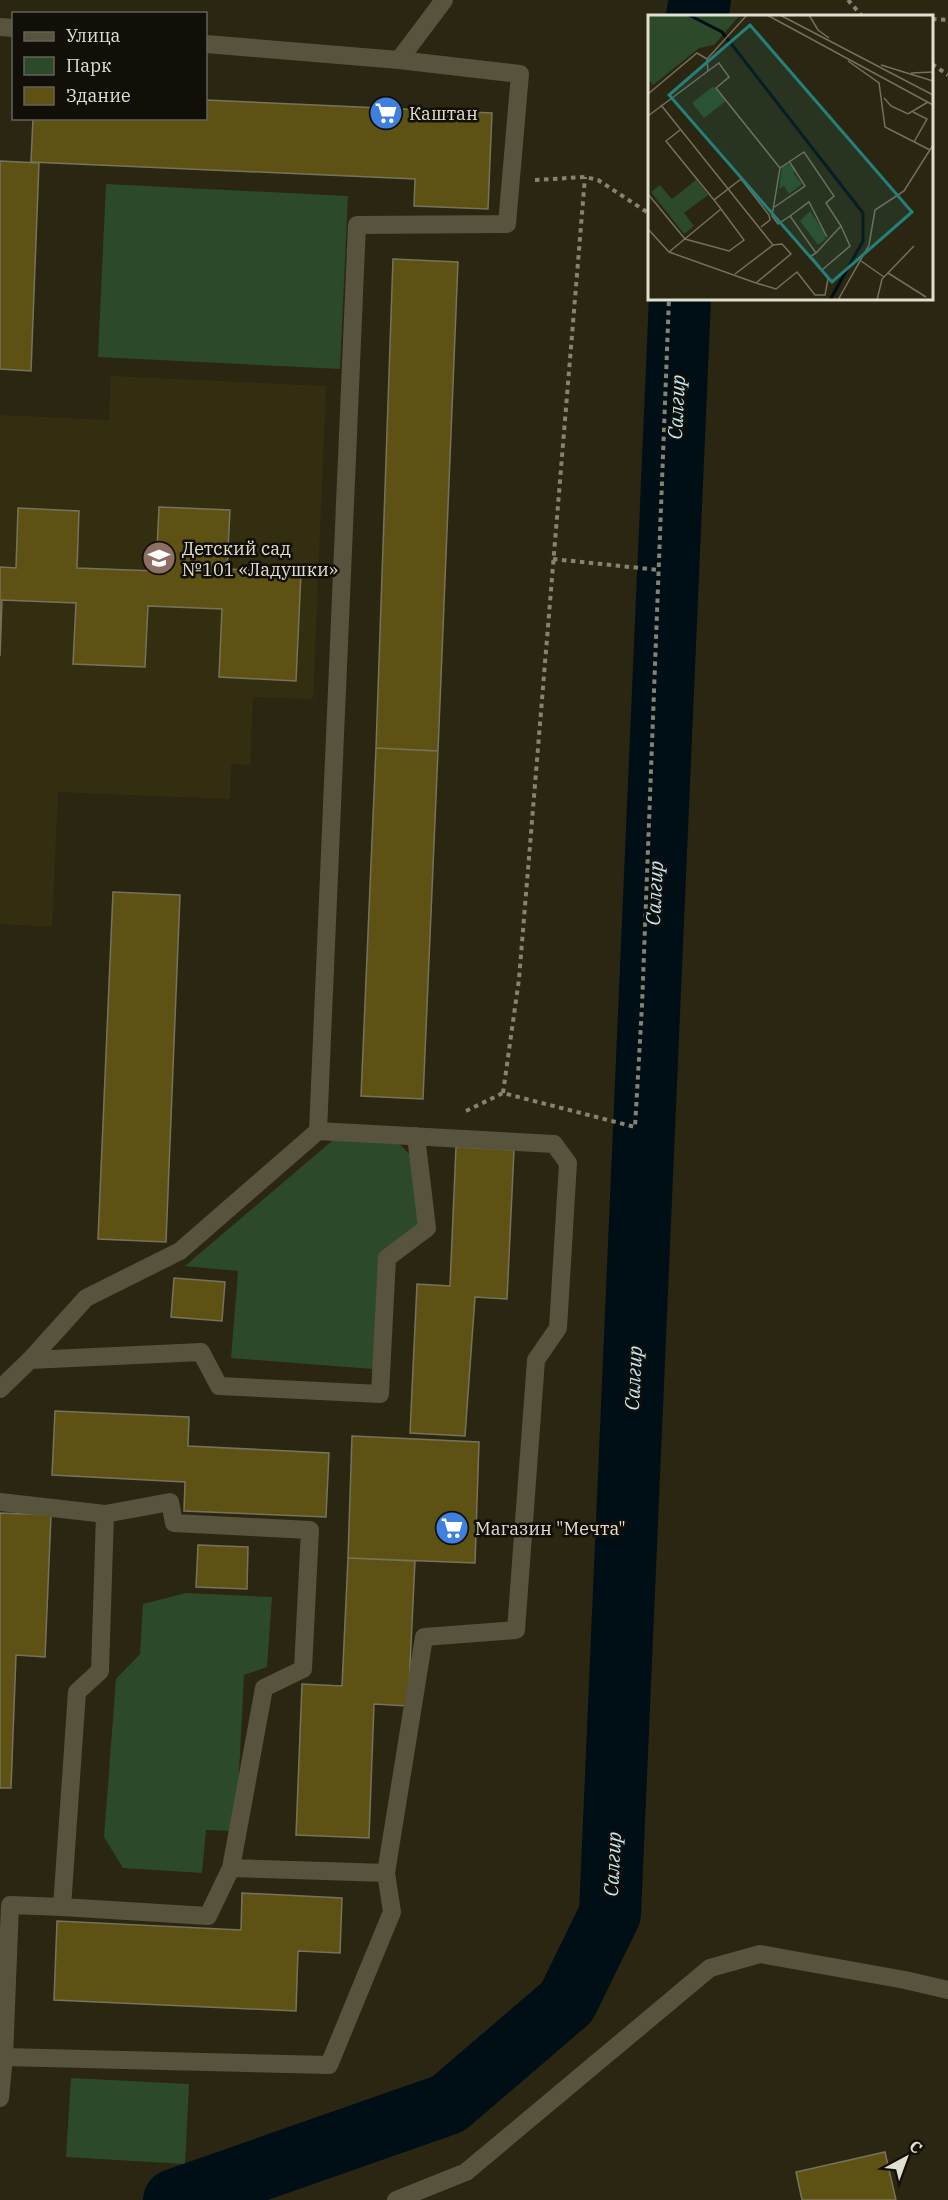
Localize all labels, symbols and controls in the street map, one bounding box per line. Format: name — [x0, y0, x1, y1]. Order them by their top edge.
legend — [12, 12, 207, 120]
inset map — [648, 15, 933, 300]
text: Улица — [66, 24, 121, 47]
text: Парк — [66, 54, 112, 77]
text: Здание — [66, 84, 131, 107]
supermarket icon: Каштан — [368, 95, 404, 131]
place label: Каштан — [409, 102, 478, 125]
water label: Салгир — [661, 374, 691, 440]
place label: Детский сад №101 «Ладушки» — [182, 537, 338, 581]
school or university icon: Детский сад №101 «Ладушки» — [141, 540, 177, 576]
water label: Салгир — [639, 860, 669, 926]
water label: Салгир — [618, 1345, 648, 1411]
supermarket icon: Магазин "Мечта" — [434, 1510, 470, 1546]
place label: Магазин "Мечта" — [475, 1517, 626, 1540]
water label: Салгир — [597, 1831, 627, 1897]
north arrow — [876, 2128, 936, 2188]
text: С — [905, 2136, 926, 2158]

